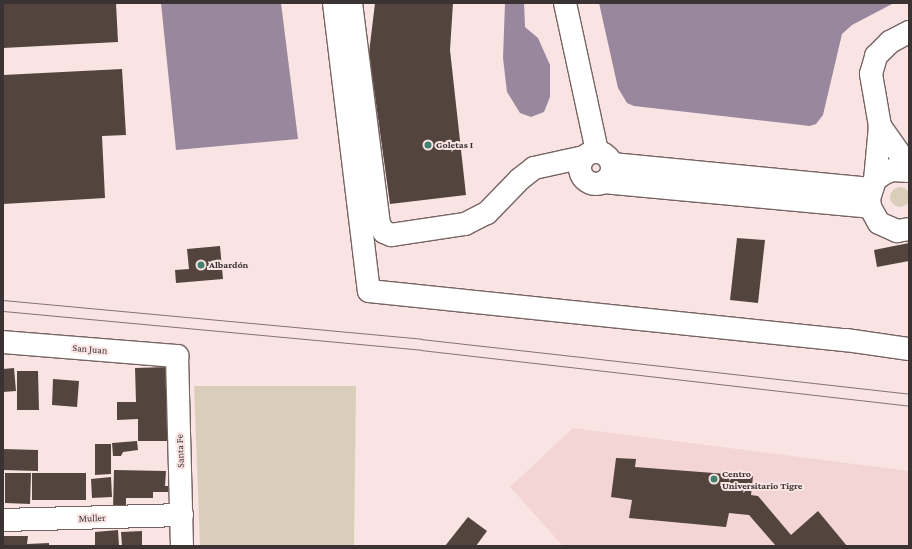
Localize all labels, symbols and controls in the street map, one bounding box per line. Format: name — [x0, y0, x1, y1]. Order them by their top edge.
place label: Goletas I — [436, 139, 473, 151]
marker: Goletas I — [423, 140, 433, 150]
place label: Albardón — [209, 259, 248, 271]
marker: Albardón — [196, 260, 206, 270]
street label: San Juan — [72, 342, 108, 356]
street label: Santa Fe — [173, 434, 187, 468]
place label: Centro Universitario Tigre — [722, 467, 802, 490]
marker: Centro Universitario Tigre — [709, 474, 719, 484]
street label: Muller — [78, 512, 106, 524]

